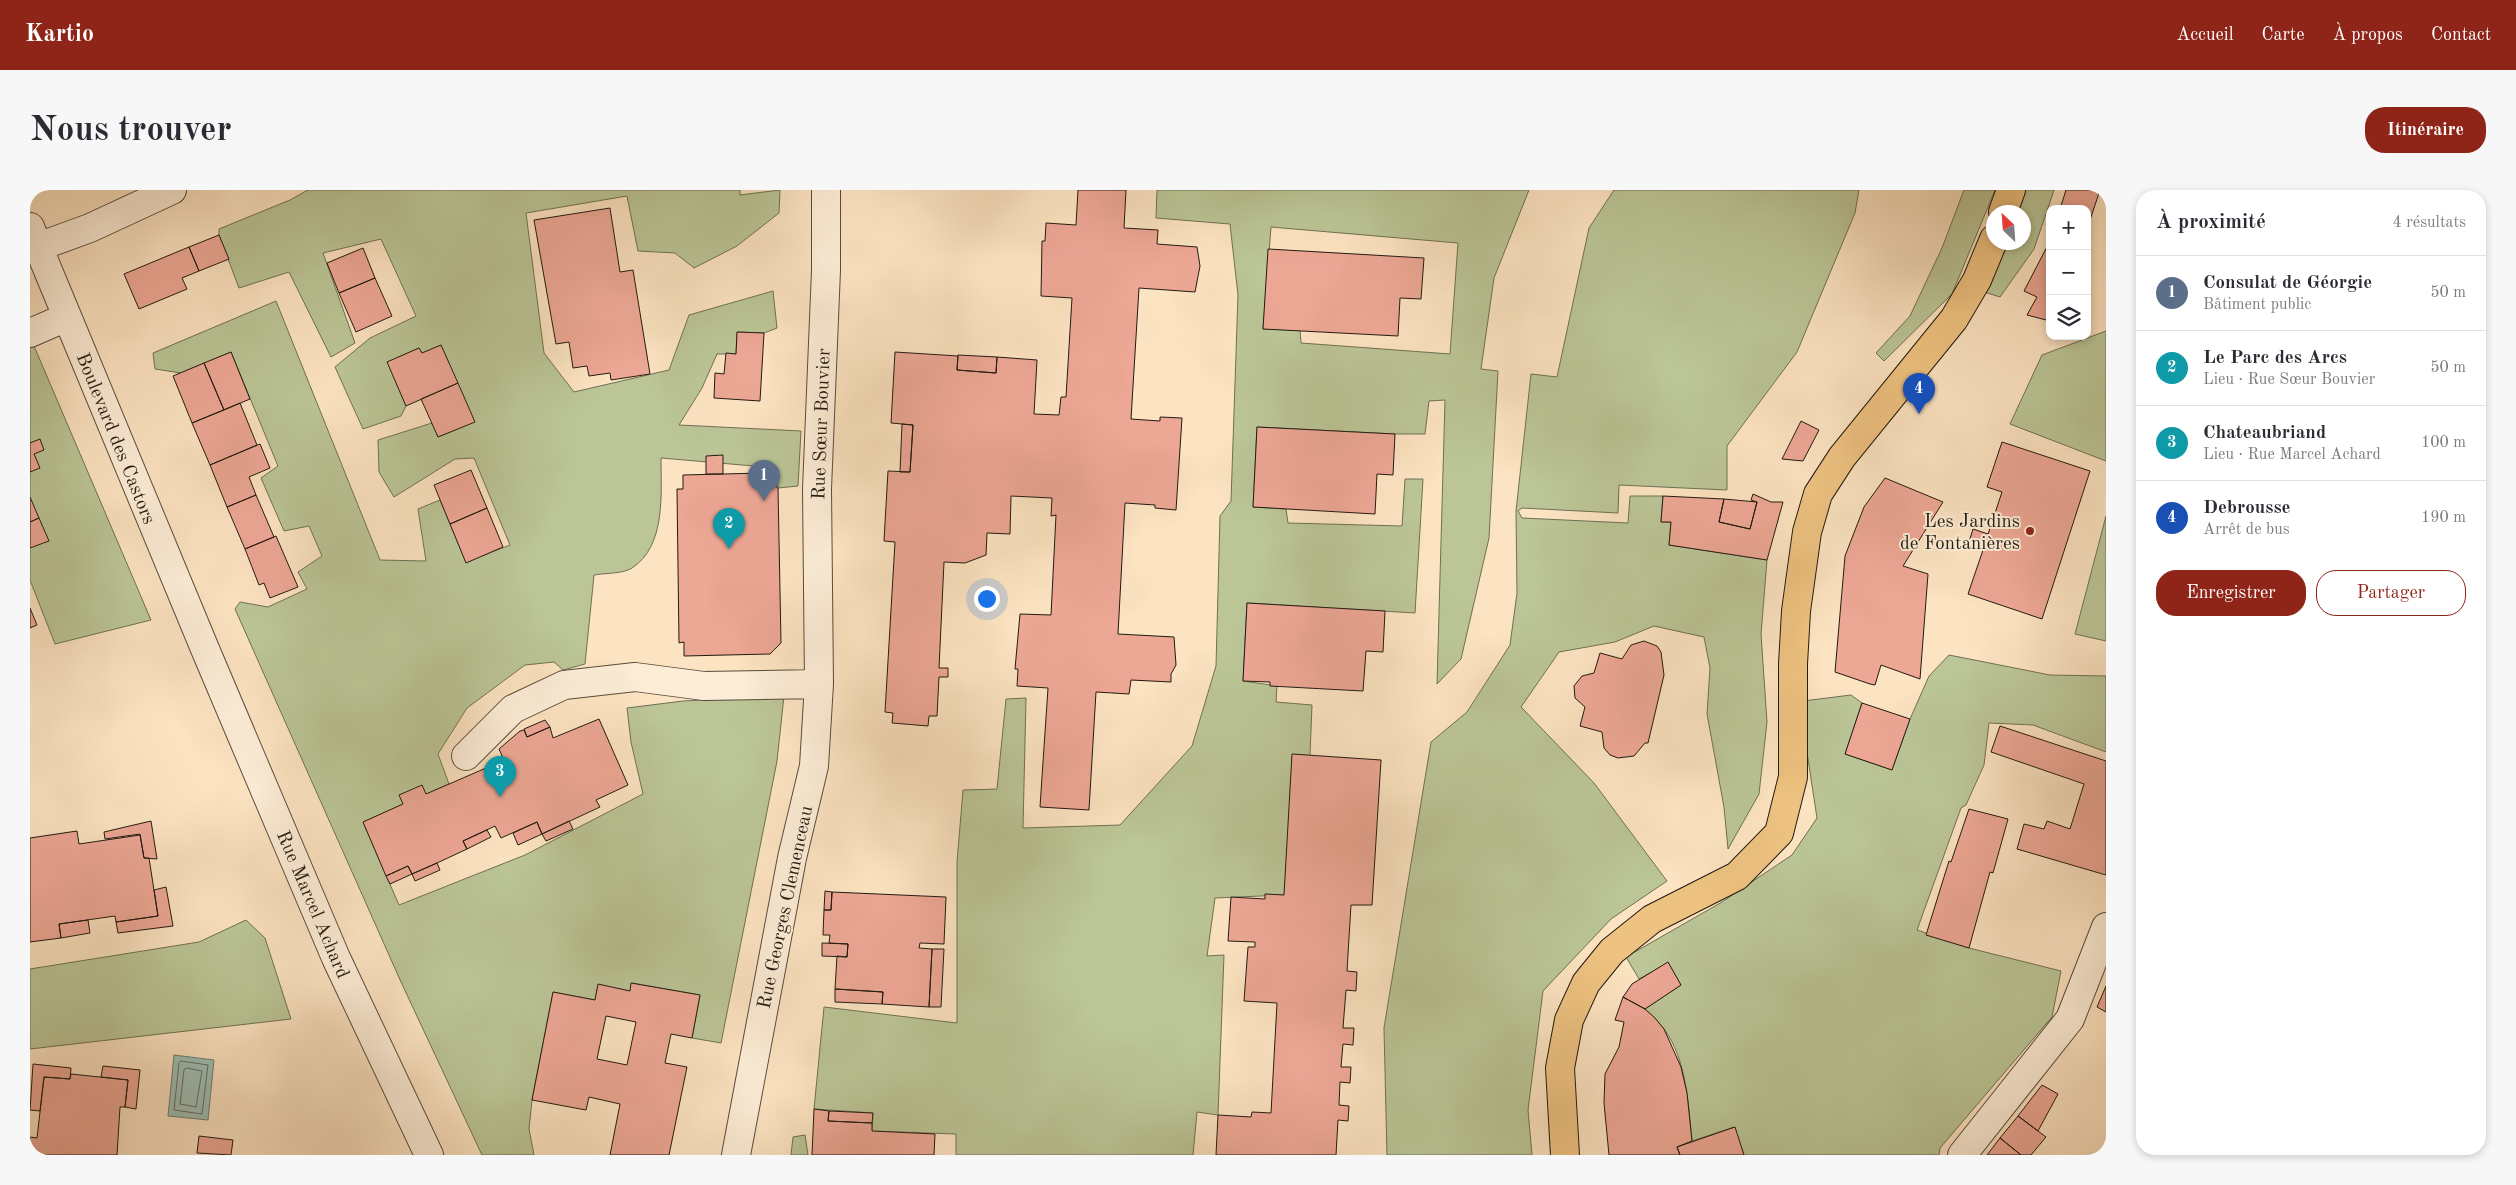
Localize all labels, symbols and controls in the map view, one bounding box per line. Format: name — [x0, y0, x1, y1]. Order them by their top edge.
text: Kartio — [25, 23, 94, 47]
text: Accueil — [2176, 26, 2234, 44]
text: Carte — [2262, 26, 2304, 44]
text: À propos — [2332, 26, 2403, 44]
text: Contact — [2431, 26, 2491, 44]
button: Itinéraire — [2365, 107, 2486, 153]
text: Nous trouver — [30, 113, 232, 148]
north arrow — [1986, 205, 2031, 250]
map controls — [2046, 205, 2091, 340]
button: + — [2046, 205, 2091, 250]
text: À proximité — [2156, 212, 2266, 233]
text: 4 résultats — [2392, 215, 2466, 231]
button: − — [2046, 250, 2091, 295]
text: Consulat de Géorgie — [2203, 274, 2372, 293]
text: 1 — [2167, 285, 2177, 301]
text: 50 m — [2430, 285, 2466, 301]
button: layers — [2046, 295, 2091, 340]
text: Bâtiment public — [2203, 297, 2311, 313]
street label: Rue Sœur Bouvier — [810, 348, 835, 500]
text: Le Parc des Arcs — [2203, 349, 2347, 368]
street label: Boulevard des Castors — [72, 350, 158, 527]
text: 2 — [2167, 360, 2177, 376]
text: 50 m — [2430, 360, 2466, 376]
text: Lieu · Rue Sœur Bouvier — [2203, 372, 2375, 388]
pin: 4 — [1903, 373, 1935, 414]
text: Chateaubriand — [2203, 424, 2326, 443]
text: 3 — [2167, 435, 2177, 451]
text: 100 m — [2421, 435, 2466, 451]
text: Lieu · Rue Marcel Achard — [2203, 447, 2381, 463]
pin: 1 — [748, 460, 780, 501]
text: Debrousse — [2203, 499, 2291, 518]
pin: 2 — [713, 508, 745, 549]
text: 4 — [2167, 510, 2177, 526]
text: 190 m — [2421, 510, 2466, 526]
place label: Les Jardins de Fontanières — [1900, 513, 2020, 554]
text: Arrêt de bus — [2203, 522, 2290, 538]
marker: Les Jardins de Fontanières — [2024, 525, 2036, 537]
button: Enregistrer — [2156, 570, 2306, 616]
button: Partager — [2316, 570, 2466, 616]
your location — [974, 586, 1000, 612]
pin: 3 — [484, 756, 516, 797]
street label: Rue Georges Clemenceau — [756, 804, 817, 1011]
street label: Rue Marcel Achard — [272, 828, 351, 982]

